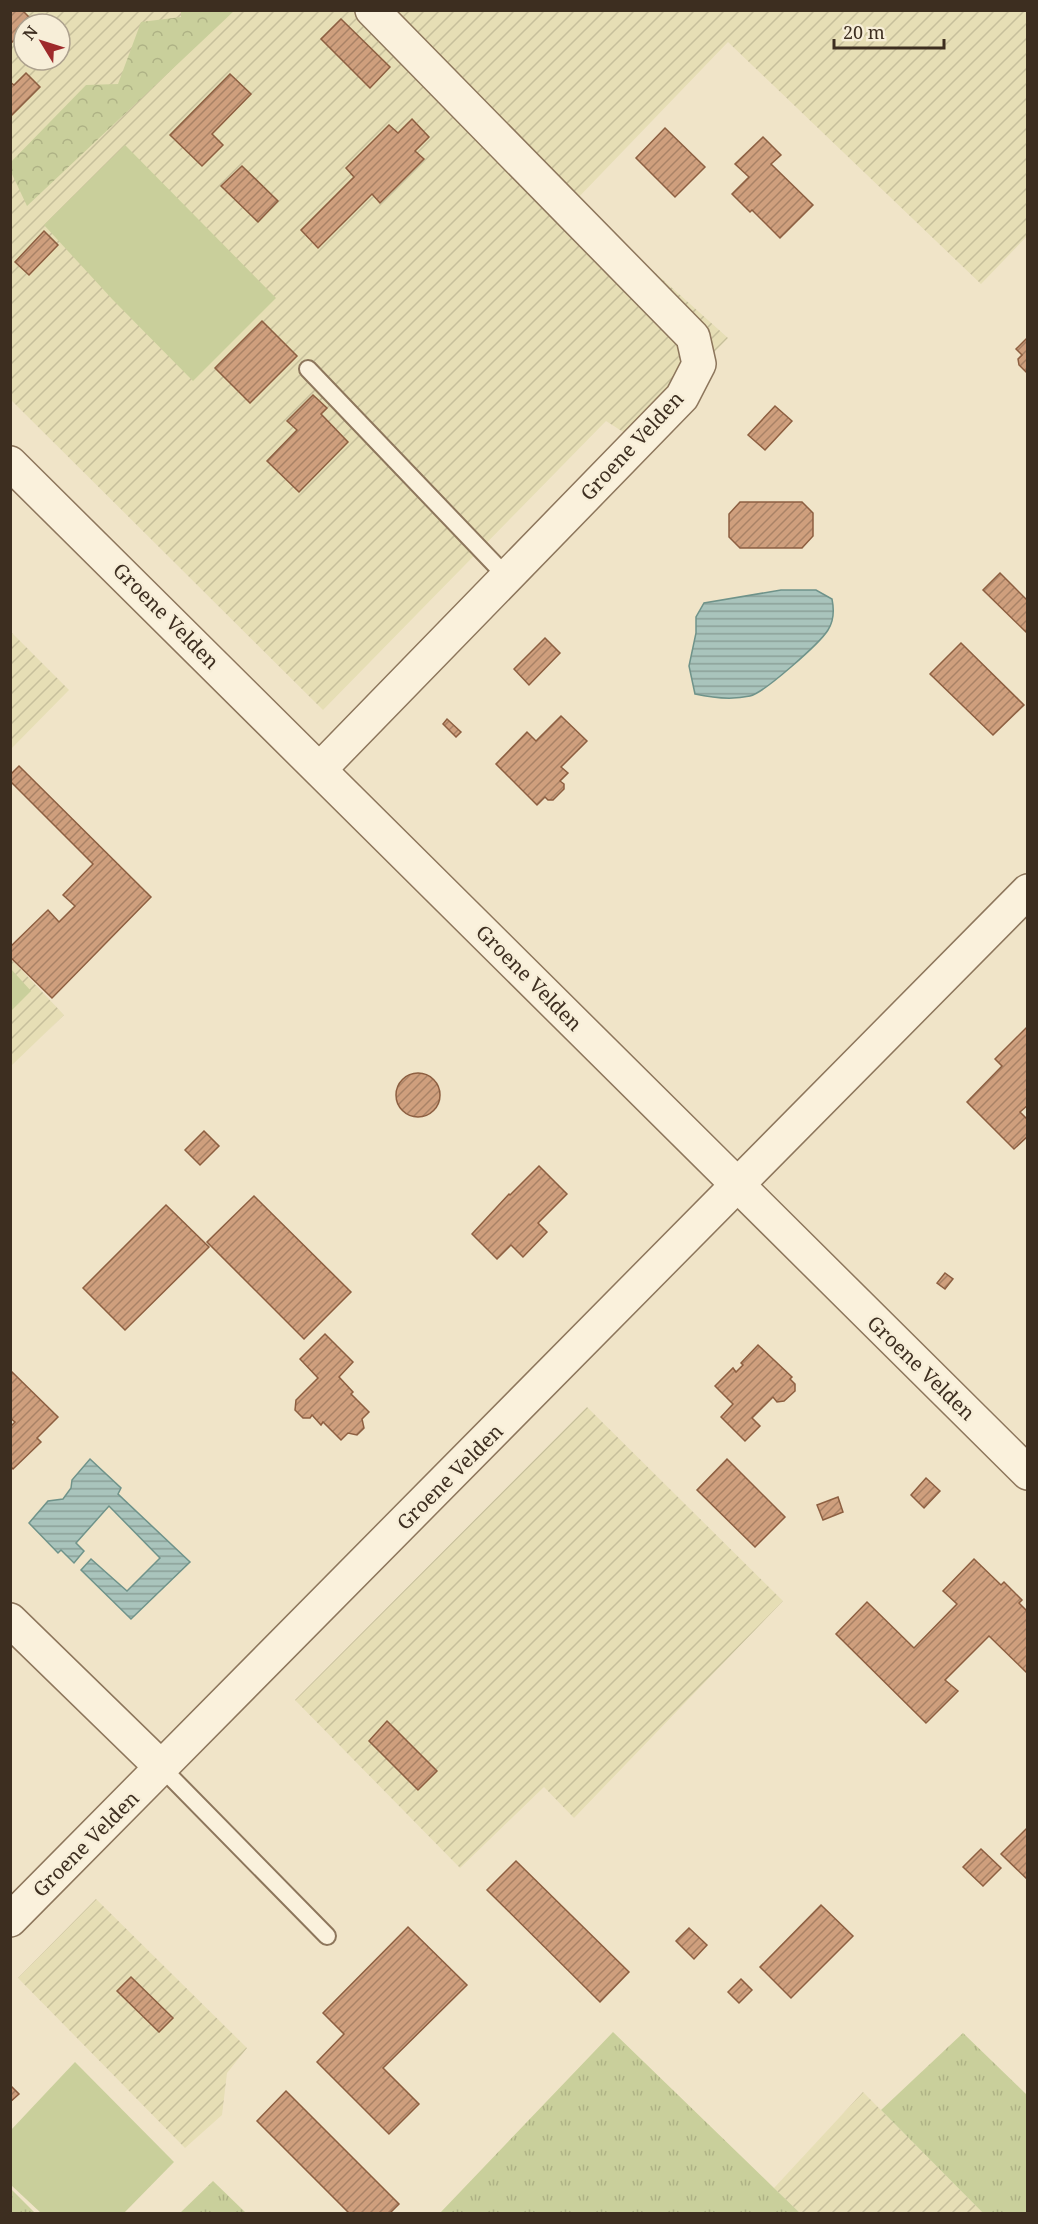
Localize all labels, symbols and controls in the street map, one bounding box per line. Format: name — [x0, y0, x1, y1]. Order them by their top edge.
north arrow — [12, 12, 72, 72]
scale bar — [834, 12, 944, 50]
text: 20 m — [843, 20, 885, 44]
text: N — [18, 21, 43, 45]
street label: Groene Velden — [574, 385, 689, 506]
street label: Groene Velden — [107, 557, 225, 675]
street label: Groene Velden — [470, 919, 588, 1037]
street label: Groene Velden — [862, 1309, 981, 1426]
street label: Groene Velden — [391, 1418, 509, 1536]
street label: Groene Velden — [27, 1785, 145, 1903]

